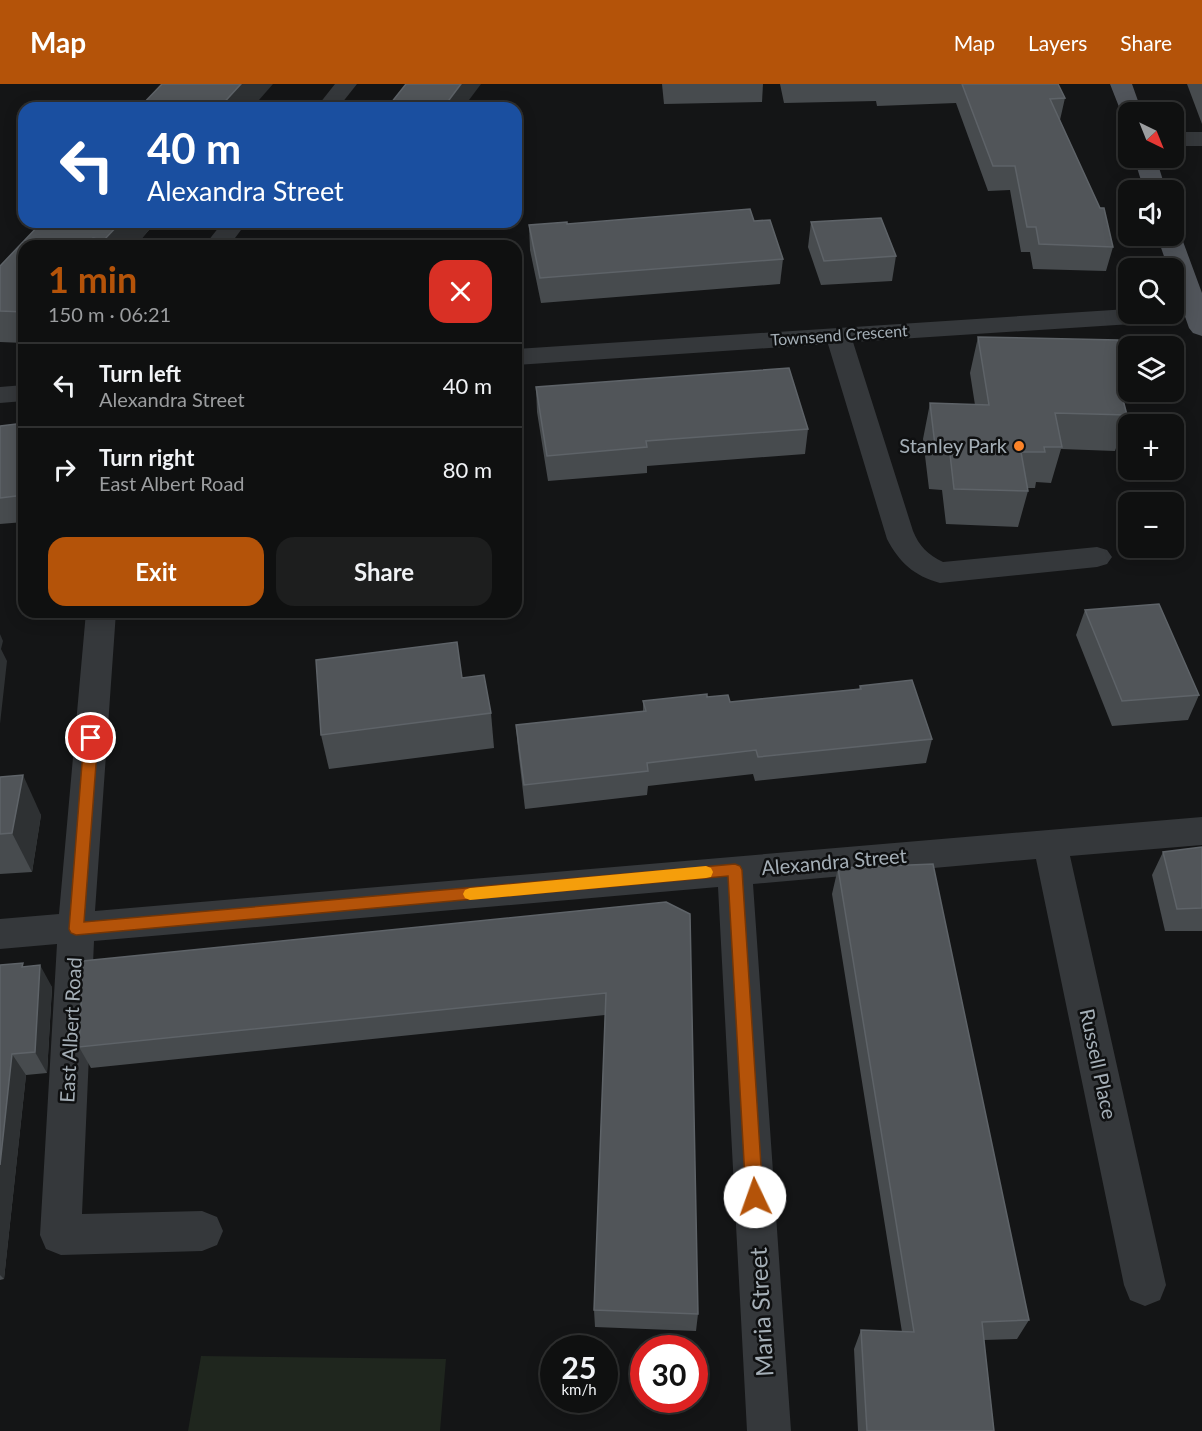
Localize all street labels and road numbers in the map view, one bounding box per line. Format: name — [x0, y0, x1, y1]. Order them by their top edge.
street label: Townsend Crescent — [770, 320, 908, 349]
street label: Alexandra Street — [760, 843, 908, 879]
street label: East Albert Road — [54, 957, 86, 1103]
street label: Russell Place — [1076, 1006, 1122, 1121]
street label: Maria Street — [743, 1246, 778, 1378]

